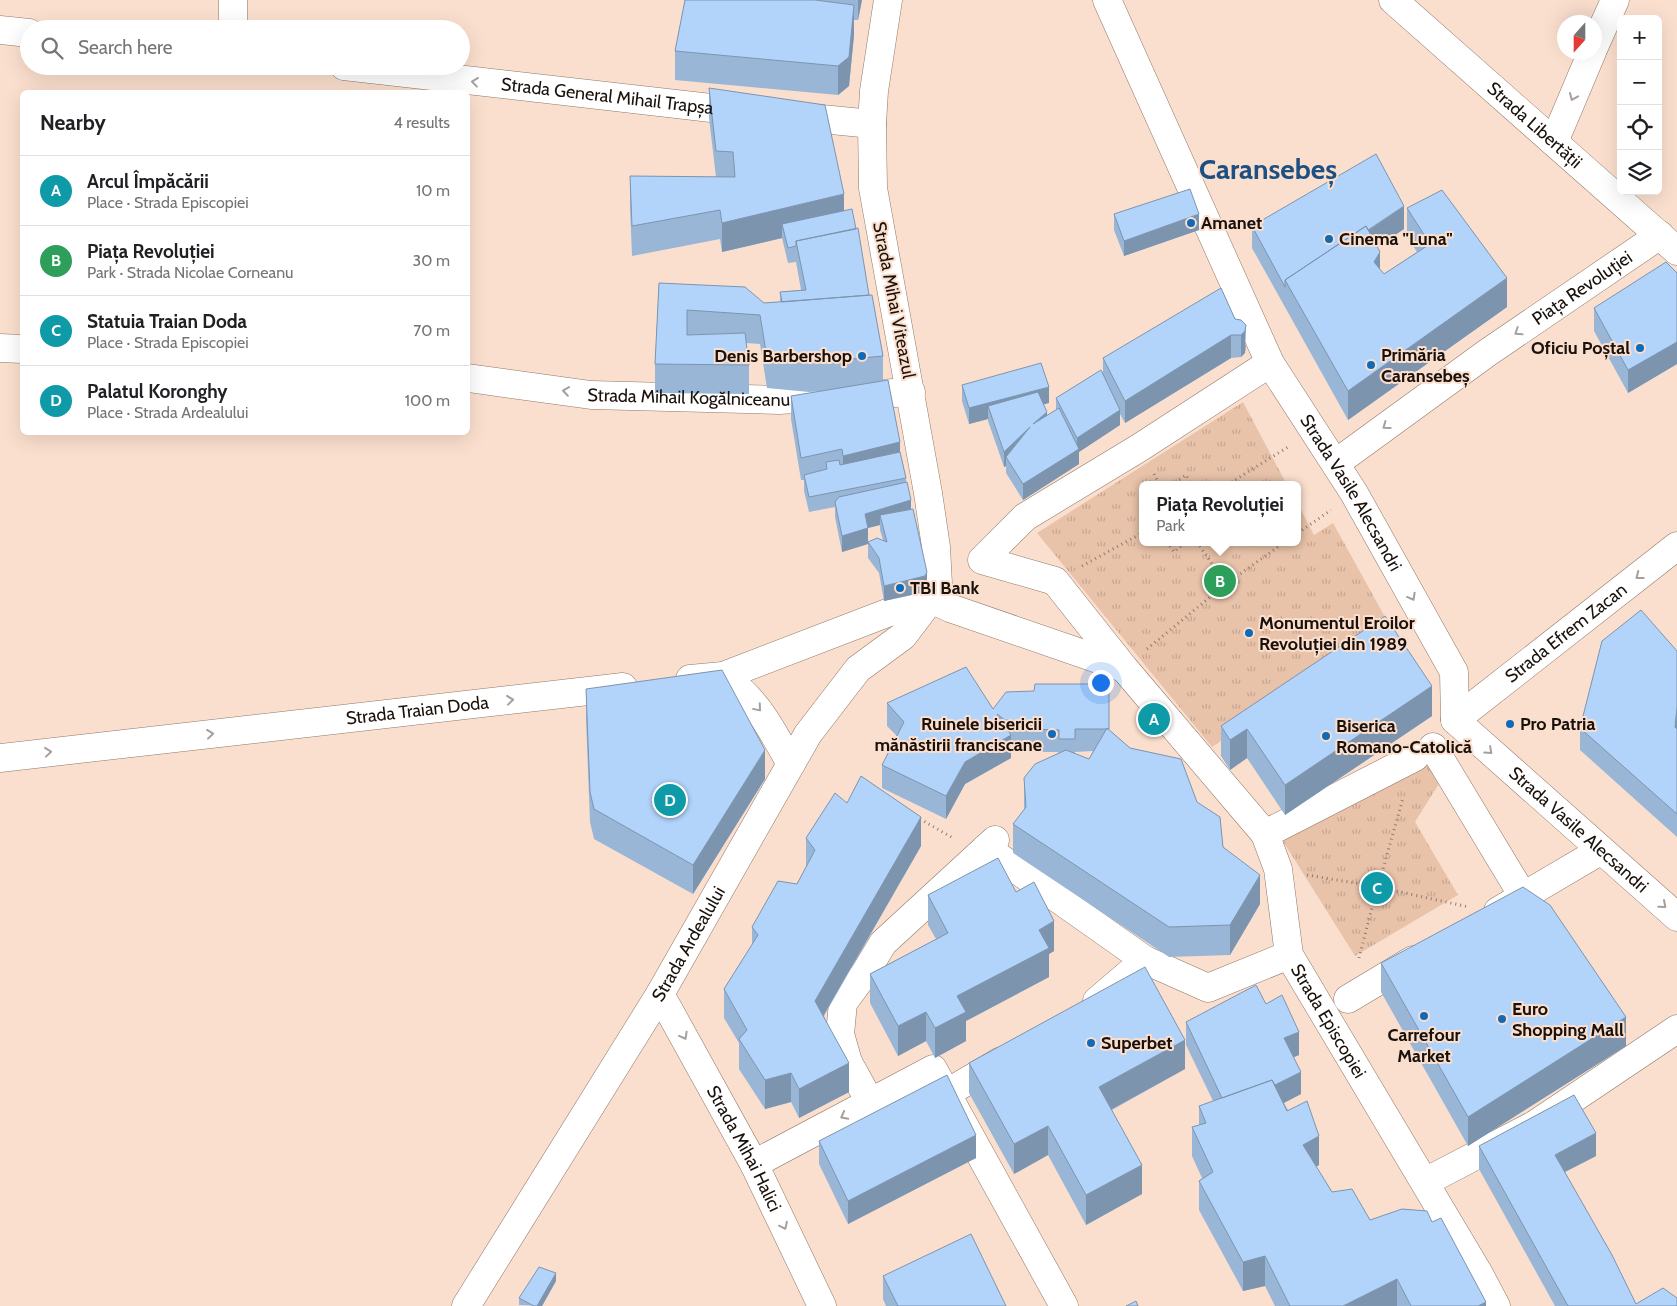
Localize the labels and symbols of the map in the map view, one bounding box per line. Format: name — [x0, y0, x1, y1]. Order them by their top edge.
north arrow — [1557, 15, 1602, 60]
street label: Strada General Mihail Trapșa — [500, 73, 715, 119]
one-way arrow — [471, 77, 479, 88]
street label: Strada Libertății — [1483, 77, 1587, 173]
one-way arrow — [1569, 92, 1580, 101]
district label: Caransebeș — [1199, 152, 1337, 188]
place label: Amanet — [1201, 212, 1262, 234]
marker: Amanet — [1185, 217, 1197, 229]
street label: Strada Mihai Viteazul — [868, 220, 920, 381]
place label: Cinema "Luna" — [1339, 228, 1453, 250]
marker: Cinema "Luna" — [1323, 233, 1335, 245]
street label: Piața Revoluției — [1528, 246, 1636, 330]
one-way arrow — [1514, 326, 1524, 335]
place label: Oficiu Poștal — [1531, 337, 1630, 360]
marker: Oficiu Poștal — [1634, 342, 1646, 354]
place label: Primăria Caransebeș — [1381, 344, 1470, 388]
place label: Denis Barbershop — [714, 345, 852, 367]
marker: Denis Barbershop — [856, 350, 868, 362]
marker: Primăria Caransebeș — [1365, 359, 1377, 371]
street label: Strada Mihail Kogălniceanu — [587, 384, 791, 411]
one-way arrow — [561, 387, 570, 397]
street label: Strada Vasile Alecsandri — [1295, 410, 1406, 575]
one-way arrow — [1383, 421, 1392, 429]
pin: B — [1204, 562, 1236, 600]
one-way arrow — [1636, 571, 1645, 579]
place label: TBI Bank — [910, 577, 980, 599]
street label: Strada Efrem Zacan — [1501, 578, 1631, 688]
marker: TBI Bank — [894, 582, 906, 594]
one-way arrow — [1405, 591, 1415, 600]
place label: Monumentul Eroilor Revoluției din 1989 — [1259, 612, 1415, 656]
marker: Monumentul Eroilor Revoluției din 1989 — [1243, 627, 1255, 639]
your location — [1088, 670, 1114, 696]
street label: Strada Traian Doda — [345, 691, 490, 730]
one-way arrow — [507, 695, 515, 706]
pin: A — [1138, 700, 1170, 738]
one-way arrow — [752, 703, 761, 712]
place label: Ruinele bisericii mănăstirii franciscane — [874, 713, 1042, 756]
place label: Pro Patria — [1520, 713, 1595, 735]
place label: Biserica Romano-Catolică — [1336, 715, 1472, 758]
marker: Pro Patria — [1504, 718, 1516, 730]
marker: Ruinele bisericii mănăstirii franciscane — [1046, 728, 1058, 740]
one-way arrow — [206, 729, 214, 740]
marker: Biserica Romano-Catolică — [1320, 730, 1332, 742]
one-way arrow — [1483, 745, 1492, 754]
one-way arrow — [45, 747, 53, 758]
street label: Strada Vasile Alecsandri — [1504, 762, 1653, 897]
pin: D — [654, 781, 686, 819]
pin: C — [1361, 869, 1393, 907]
street label: Strada Ardealului — [647, 883, 730, 1006]
one-way arrow — [1657, 899, 1666, 908]
street label: Strada Episcopiei — [1286, 960, 1371, 1082]
place label: Euro Shopping Mall — [1512, 998, 1624, 1041]
marker: Carrefour Market — [1418, 1010, 1430, 1022]
marker: Euro Shopping Mall — [1496, 1013, 1508, 1025]
place label: Carrefour Market — [1387, 1024, 1461, 1067]
one-way arrow — [677, 1031, 687, 1040]
place label: Superbet — [1101, 1032, 1173, 1054]
marker: Superbet — [1085, 1037, 1097, 1049]
street label: Strada Mihai Halici — [702, 1082, 786, 1215]
one-way arrow — [840, 1110, 849, 1120]
one-way arrow — [778, 1221, 788, 1230]

